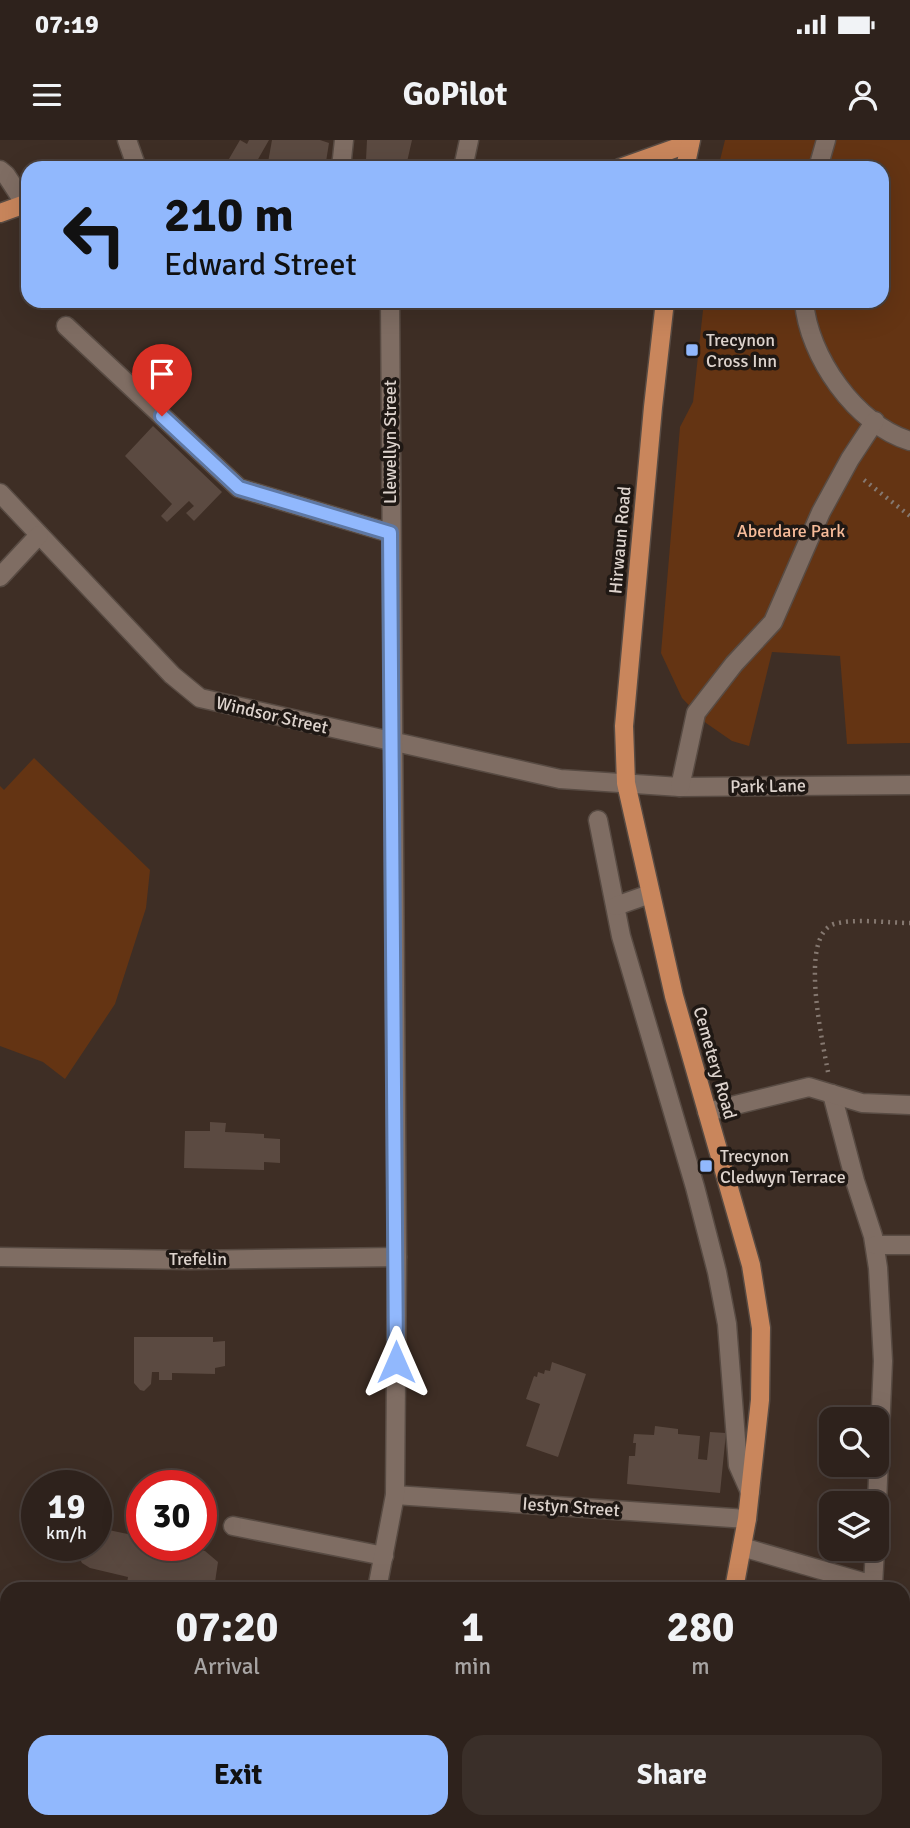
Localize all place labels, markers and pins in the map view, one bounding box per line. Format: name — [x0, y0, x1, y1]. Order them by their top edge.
place label: Trecynon Cross Inn — [706, 329, 777, 372]
marker: Trecynon Cross Inn — [684, 342, 700, 358]
pin — [132, 344, 192, 416]
place label: Trecynon Cledwyn Terrace — [720, 1145, 846, 1188]
marker: Trecynon Cledwyn Terrace — [698, 1158, 714, 1174]

